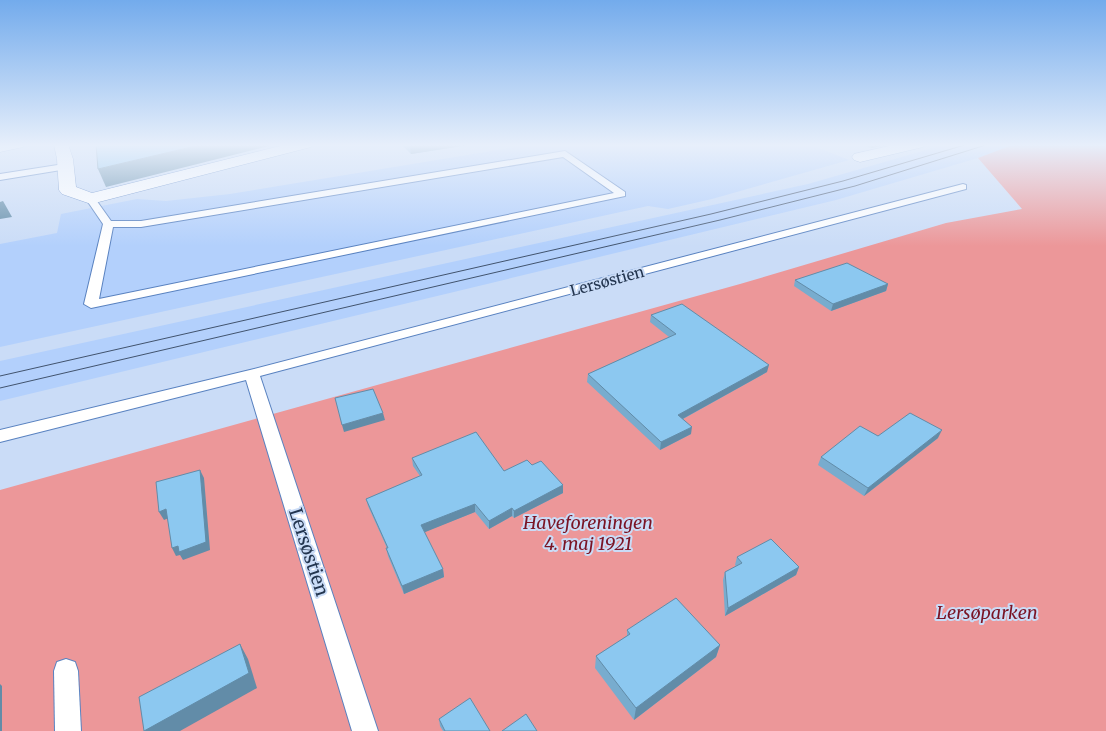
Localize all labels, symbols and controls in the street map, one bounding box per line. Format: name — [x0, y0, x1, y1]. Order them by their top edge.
street label: Lersøstien — [568, 262, 646, 300]
street label: Lersøstien — [284, 505, 334, 599]
park label: Haveforeningen 4. maj 1921 — [522, 511, 653, 555]
park label: Lersøparken — [936, 601, 1038, 624]

